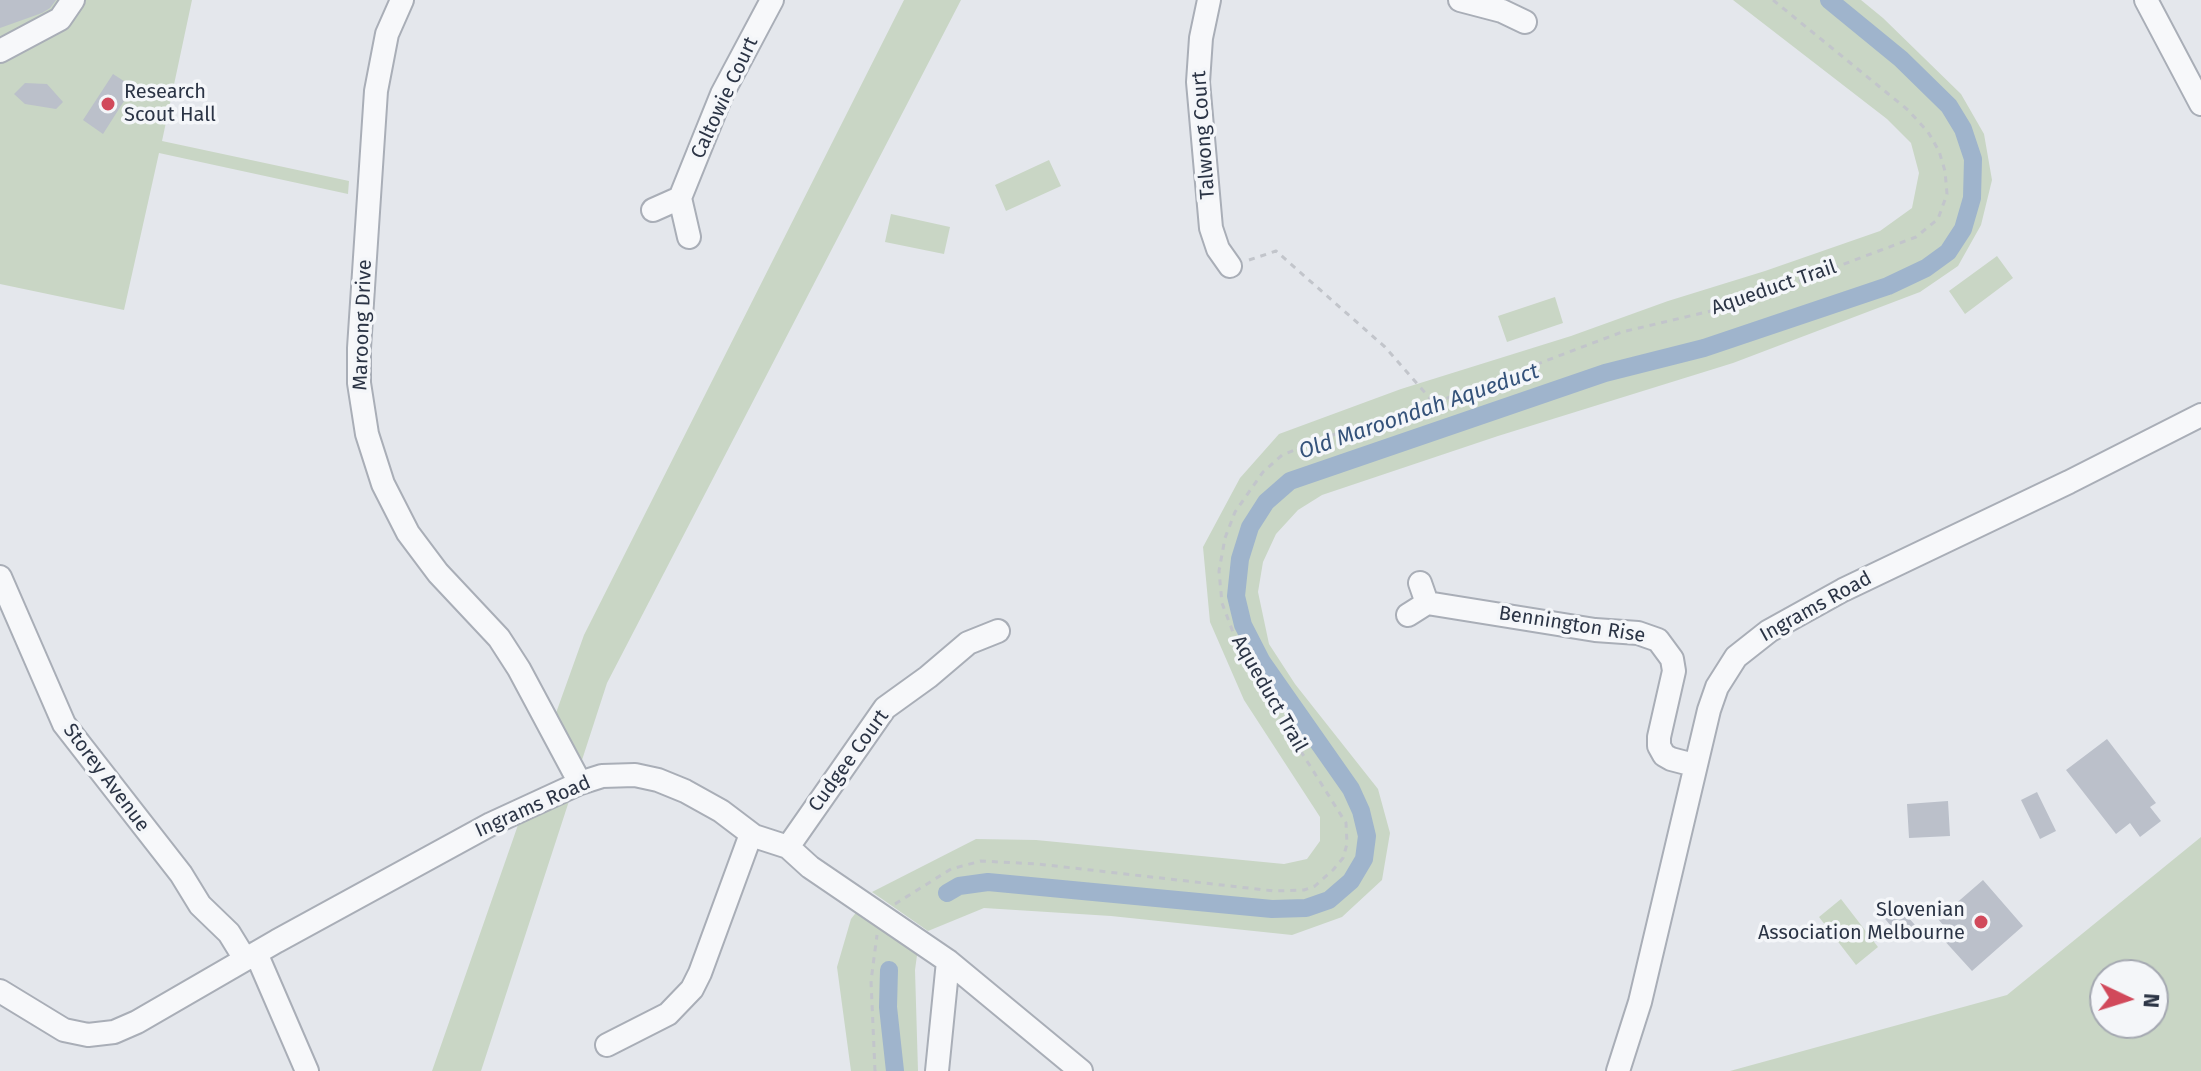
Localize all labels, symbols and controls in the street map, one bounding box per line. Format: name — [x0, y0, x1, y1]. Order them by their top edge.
street label: Caltowie Court — [686, 33, 764, 163]
street label: Talwong Court — [1188, 70, 1220, 200]
place label: Research Scout Hall — [124, 80, 216, 127]
marker: Research Scout Hall — [99, 95, 117, 113]
street label: Aqueduct Trail — [1708, 255, 1840, 321]
street label: Maroong Drive — [349, 259, 377, 391]
water label: Old Maroondah Aqueduct — [1296, 358, 1542, 466]
street label: Ingrams Road — [1756, 566, 1876, 648]
street label: Bennington Rise — [1497, 602, 1647, 648]
street label: Aqueduct Trail — [1226, 631, 1312, 757]
street label: Cudgee Court — [804, 705, 894, 817]
street label: Storey Avenue — [58, 719, 154, 837]
street label: Ingrams Road — [472, 771, 594, 843]
place label: Slovenian Association Melbourne — [1758, 898, 1965, 945]
marker: Slovenian Association Melbourne — [1972, 913, 1990, 931]
north arrow — [2089, 959, 2169, 1039]
text: N — [2137, 992, 2165, 1009]

